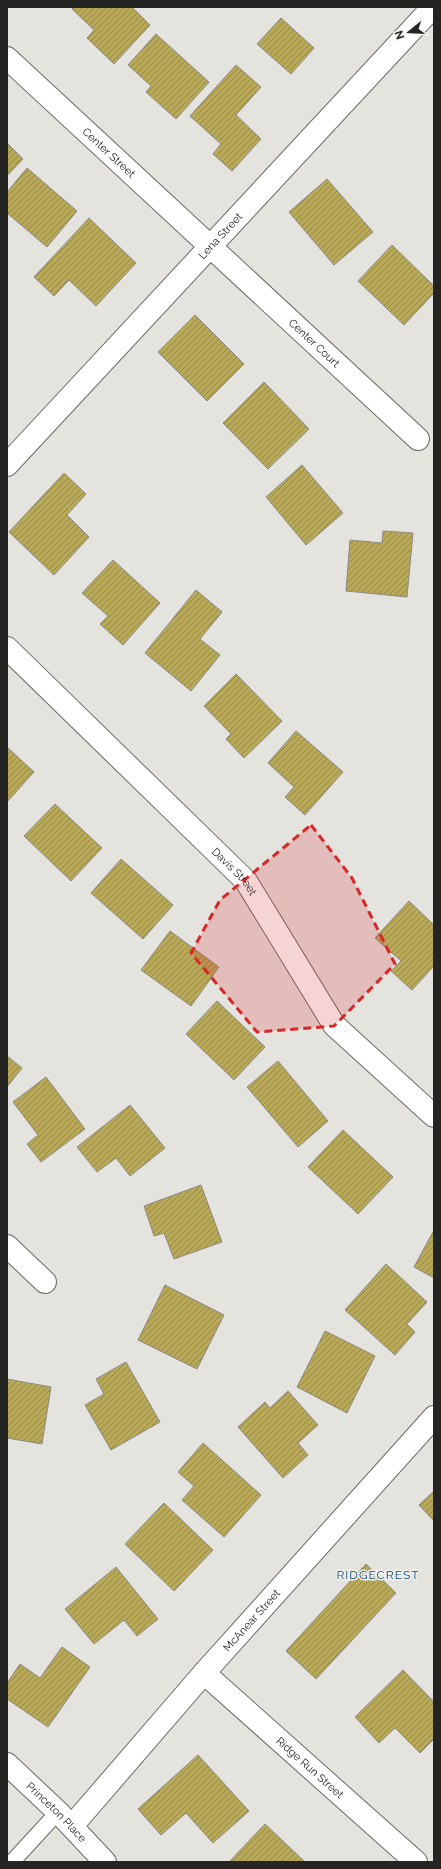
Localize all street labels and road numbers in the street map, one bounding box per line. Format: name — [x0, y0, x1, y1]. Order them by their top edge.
street label: Center Street — [80, 125, 138, 180]
street label: Lena Street — [195, 210, 245, 262]
street label: Center Court — [286, 316, 343, 370]
street label: Davis Street — [209, 845, 260, 898]
street label: McAnear Street — [220, 1586, 283, 1654]
street label: Ridge Run Street — [274, 1734, 347, 1801]
street label: Princeton Place — [24, 1779, 90, 1845]

